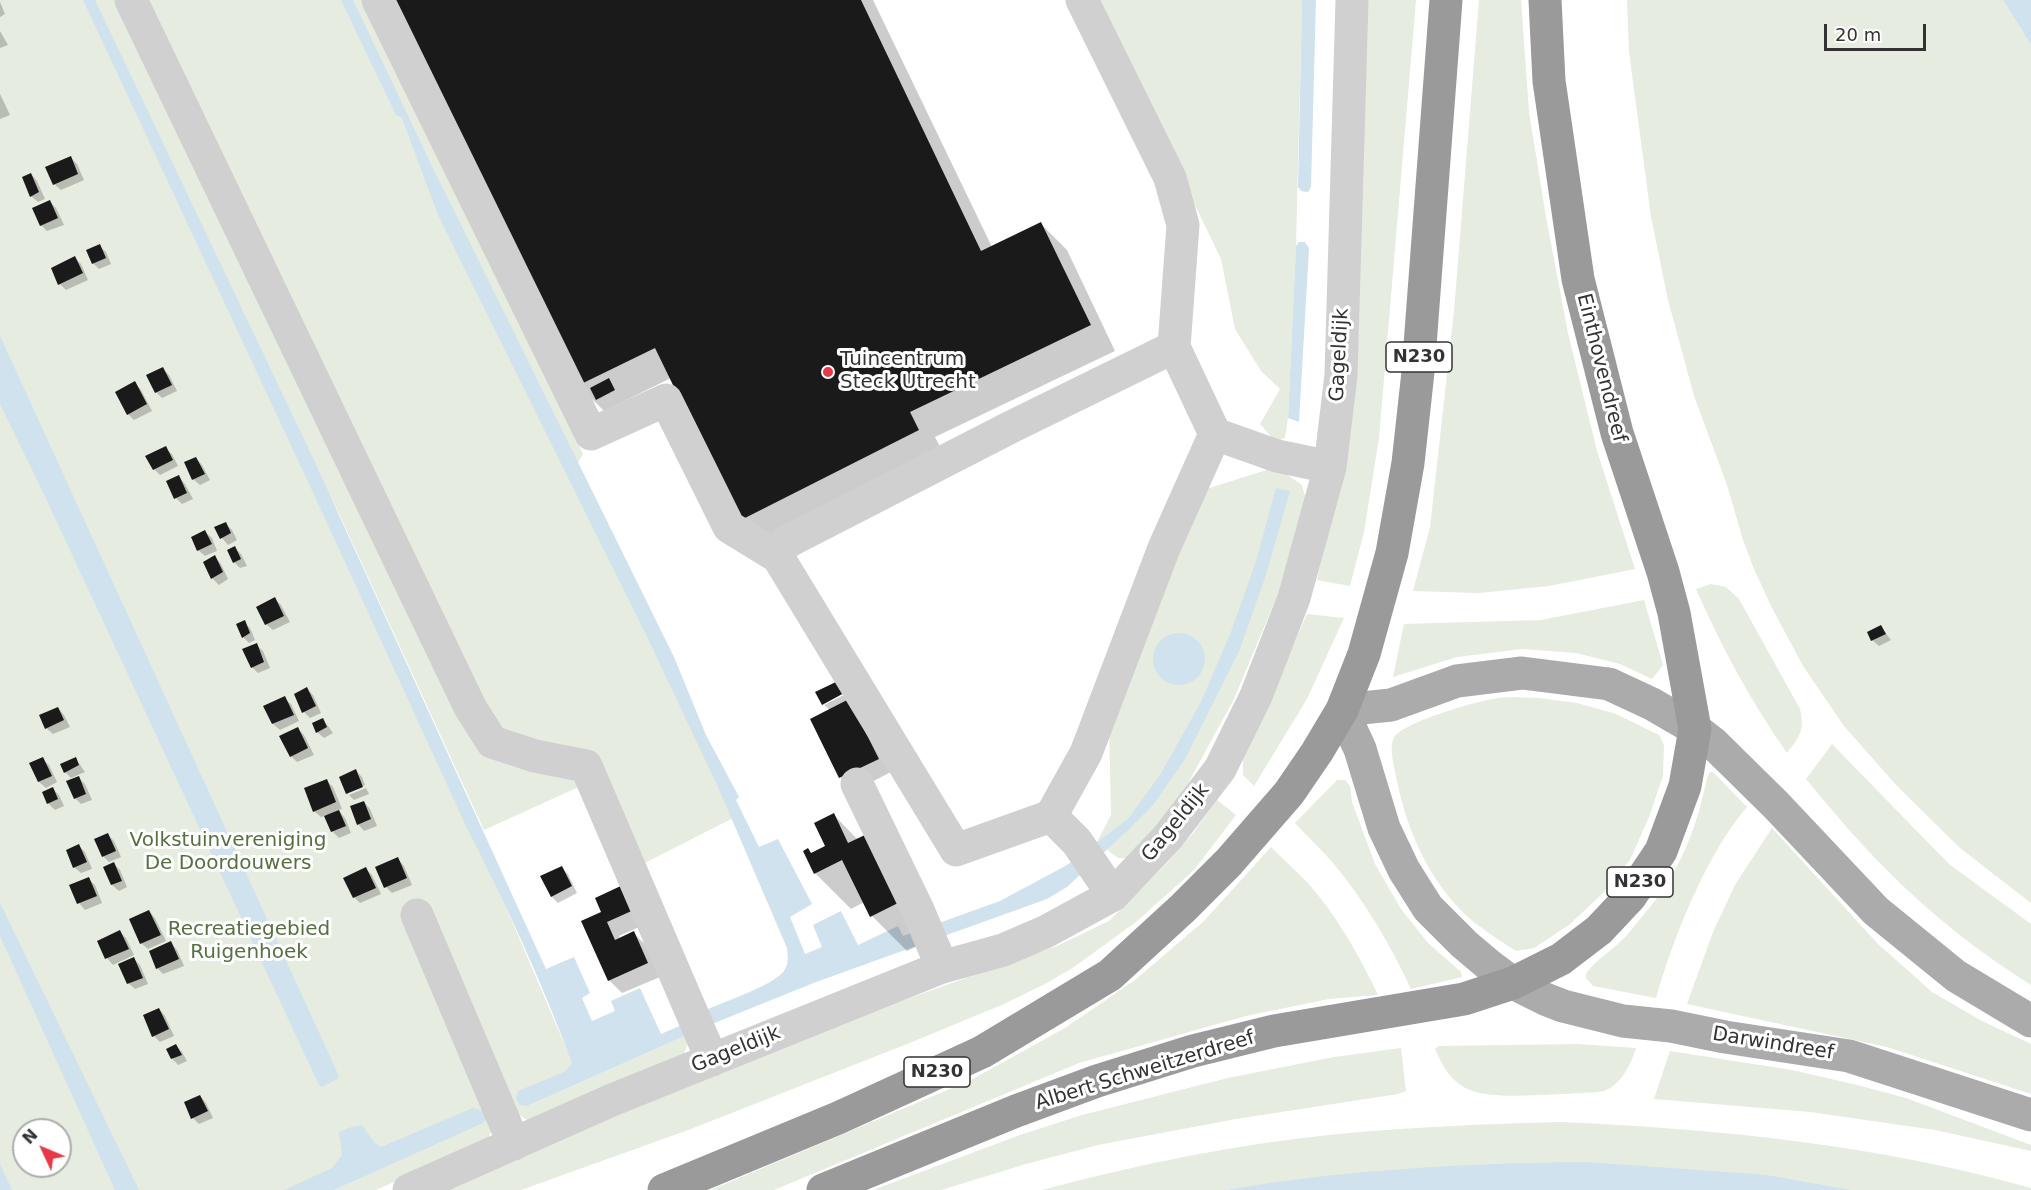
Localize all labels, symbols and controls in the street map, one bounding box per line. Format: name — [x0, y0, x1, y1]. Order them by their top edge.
scale bar — [1827, 12, 1929, 50]
text: 20 m — [1835, 24, 1881, 45]
street label: Einthovendreef — [1571, 291, 1631, 445]
street label: Gageldijk — [1326, 308, 1354, 402]
road number: N230 — [1386, 342, 1452, 372]
place label: Tuincentrum Steck Utrecht — [840, 348, 976, 395]
marker: Tuincentrum Steck Utrecht — [821, 365, 835, 379]
street label: Gageldijk — [1137, 779, 1215, 867]
park label: Volkstuinvereniging De Doordouwers — [130, 829, 326, 876]
road number: N230 — [1607, 867, 1673, 897]
park label: Recreatiegebied Ruigenhoek — [168, 918, 330, 965]
street label: Gageldijk — [688, 1021, 784, 1079]
street label: Darwindreef — [1711, 1023, 1835, 1065]
street label: Albert Schweitzerdreef — [1033, 1026, 1257, 1116]
road number: N230 — [904, 1057, 970, 1087]
north arrow — [12, 1118, 72, 1178]
text: N — [19, 1125, 42, 1148]

